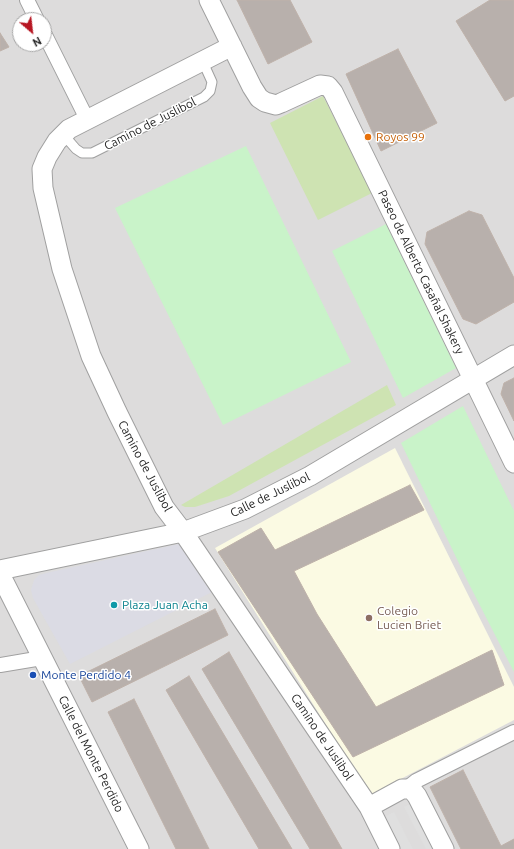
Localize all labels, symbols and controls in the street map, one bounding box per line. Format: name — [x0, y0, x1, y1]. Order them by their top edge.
north arrow — [12, 12, 52, 52]
text: N — [31, 34, 44, 49]
street label: Camino de Juslibol — [102, 95, 198, 153]
place label: Royos 99 — [376, 130, 425, 144]
marker: Royos 99 — [363, 132, 373, 142]
street label: Paseo de Alberto Casañal Shakery — [375, 187, 467, 357]
street label: Camino de Juslibol — [115, 418, 175, 514]
street label: Calle de Juslibol — [228, 470, 312, 520]
place label: Plaza Juan Acha — [122, 598, 208, 612]
marker: Plaza Juan Acha — [109, 600, 119, 610]
place label: Colegio Lucien Briet — [377, 604, 441, 632]
marker: Colegio Lucien Briet — [364, 613, 374, 623]
place label: Monte Perdido 4 — [41, 668, 131, 682]
marker: Monte Perdido 4 — [28, 670, 38, 680]
street label: Camino de Juslibol — [288, 691, 356, 783]
street label: Calle del Monte Perdido — [55, 693, 127, 815]

